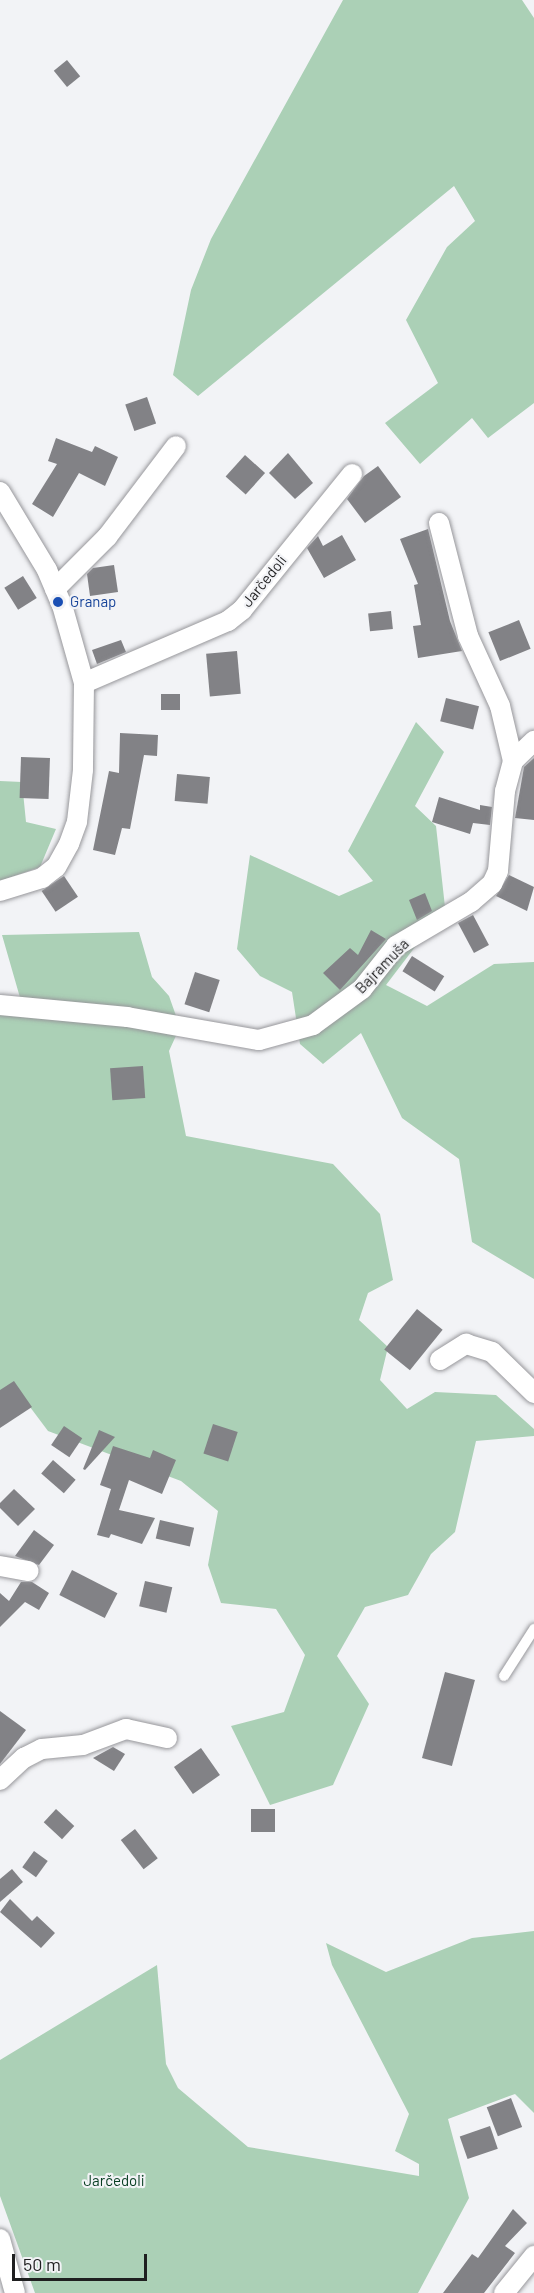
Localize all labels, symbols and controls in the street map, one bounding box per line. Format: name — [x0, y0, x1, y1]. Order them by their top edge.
street label: Jarčedoli — [238, 552, 290, 610]
place label: Granap — [70, 593, 116, 611]
marker: Granap — [51, 595, 65, 609]
street label: Bajramuša — [352, 935, 412, 997]
park label: Jarčedoli — [83, 2172, 145, 2190]
scale bar — [15, 2242, 150, 2280]
text: 50 m — [23, 2253, 61, 2275]

